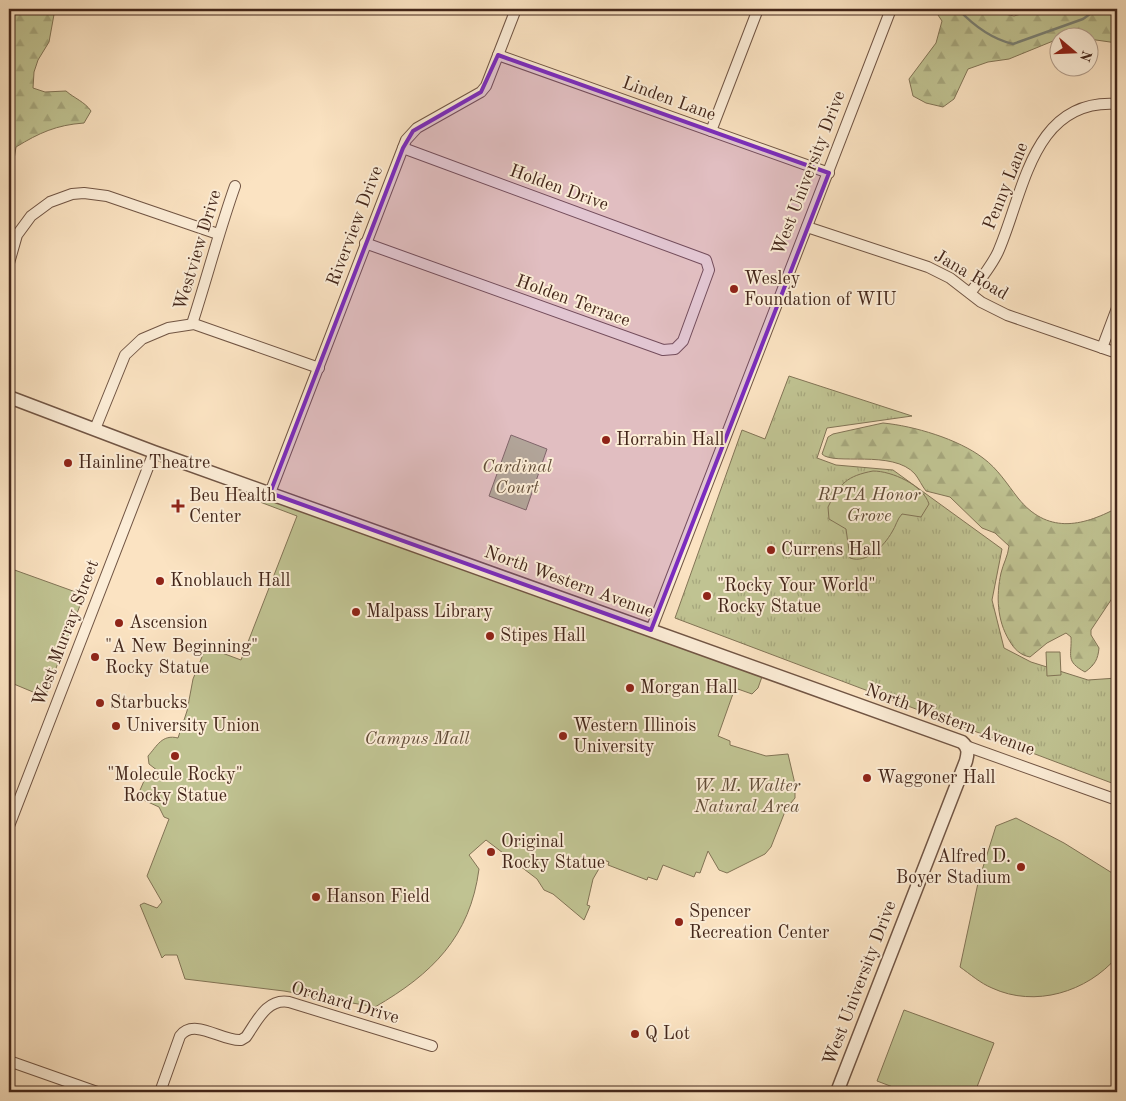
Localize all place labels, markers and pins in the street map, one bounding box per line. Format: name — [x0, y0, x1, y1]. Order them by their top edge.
place label: Wesley Foundation of WIU — [744, 270, 897, 309]
marker: Wesley Foundation of WIU — [728, 283, 740, 295]
place label: Horrabin Hall — [616, 431, 725, 449]
marker: Horrabin Hall — [600, 434, 612, 446]
place label: Hainline Theatre — [78, 454, 210, 472]
marker: Hainline Theatre — [62, 457, 74, 469]
place label: Beu Health Center — [189, 487, 277, 526]
marker: Beu Health Center — [171, 499, 185, 513]
place label: Currens Hall — [781, 541, 881, 559]
marker: Currens Hall — [765, 544, 777, 556]
place label: Knoblauch Hall — [170, 572, 290, 590]
marker: Knoblauch Hall — [154, 575, 166, 587]
place label: "Rocky Your World" Rocky Statue — [717, 577, 876, 616]
marker: "Rocky Your World" Rocky Statue — [701, 590, 713, 602]
place label: Malpass Library — [366, 603, 494, 621]
marker: Malpass Library — [350, 606, 362, 618]
place label: Ascension — [129, 614, 208, 632]
marker: Ascension — [113, 617, 125, 629]
place label: Stipes Hall — [500, 627, 586, 645]
marker: Stipes Hall — [484, 630, 496, 642]
place label: "A New Beginning" Rocky Statue — [105, 638, 258, 677]
marker: "A New Beginning" Rocky Statue — [89, 651, 101, 663]
place label: Morgan Hall — [640, 679, 738, 697]
marker: Morgan Hall — [624, 682, 636, 694]
place label: Starbucks — [110, 694, 188, 712]
marker: Starbucks — [94, 697, 106, 709]
place label: University Union — [126, 717, 260, 735]
place label: Western Illinois University — [573, 717, 696, 756]
marker: University Union — [110, 720, 122, 732]
marker: Western Illinois University — [557, 730, 569, 742]
marker: "Molecule Rocky" Rocky Statue — [169, 750, 181, 762]
place label: "Molecule Rocky" Rocky Statue — [107, 766, 243, 805]
place label: Waggoner Hall — [877, 769, 995, 787]
marker: Waggoner Hall — [861, 772, 873, 784]
place label: Original Rocky Statue — [501, 833, 605, 872]
marker: Original Rocky Statue — [485, 846, 497, 858]
place label: Alfred D. Boyer Stadium — [896, 848, 1011, 887]
marker: Alfred D. Boyer Stadium — [1015, 861, 1027, 873]
place label: Hanson Field — [326, 888, 430, 906]
marker: Hanson Field — [310, 891, 322, 903]
place label: Spencer Recreation Center — [689, 903, 830, 942]
marker: Spencer Recreation Center — [673, 916, 685, 928]
place label: Q Lot — [645, 1025, 690, 1043]
marker: Q Lot — [629, 1028, 641, 1040]

